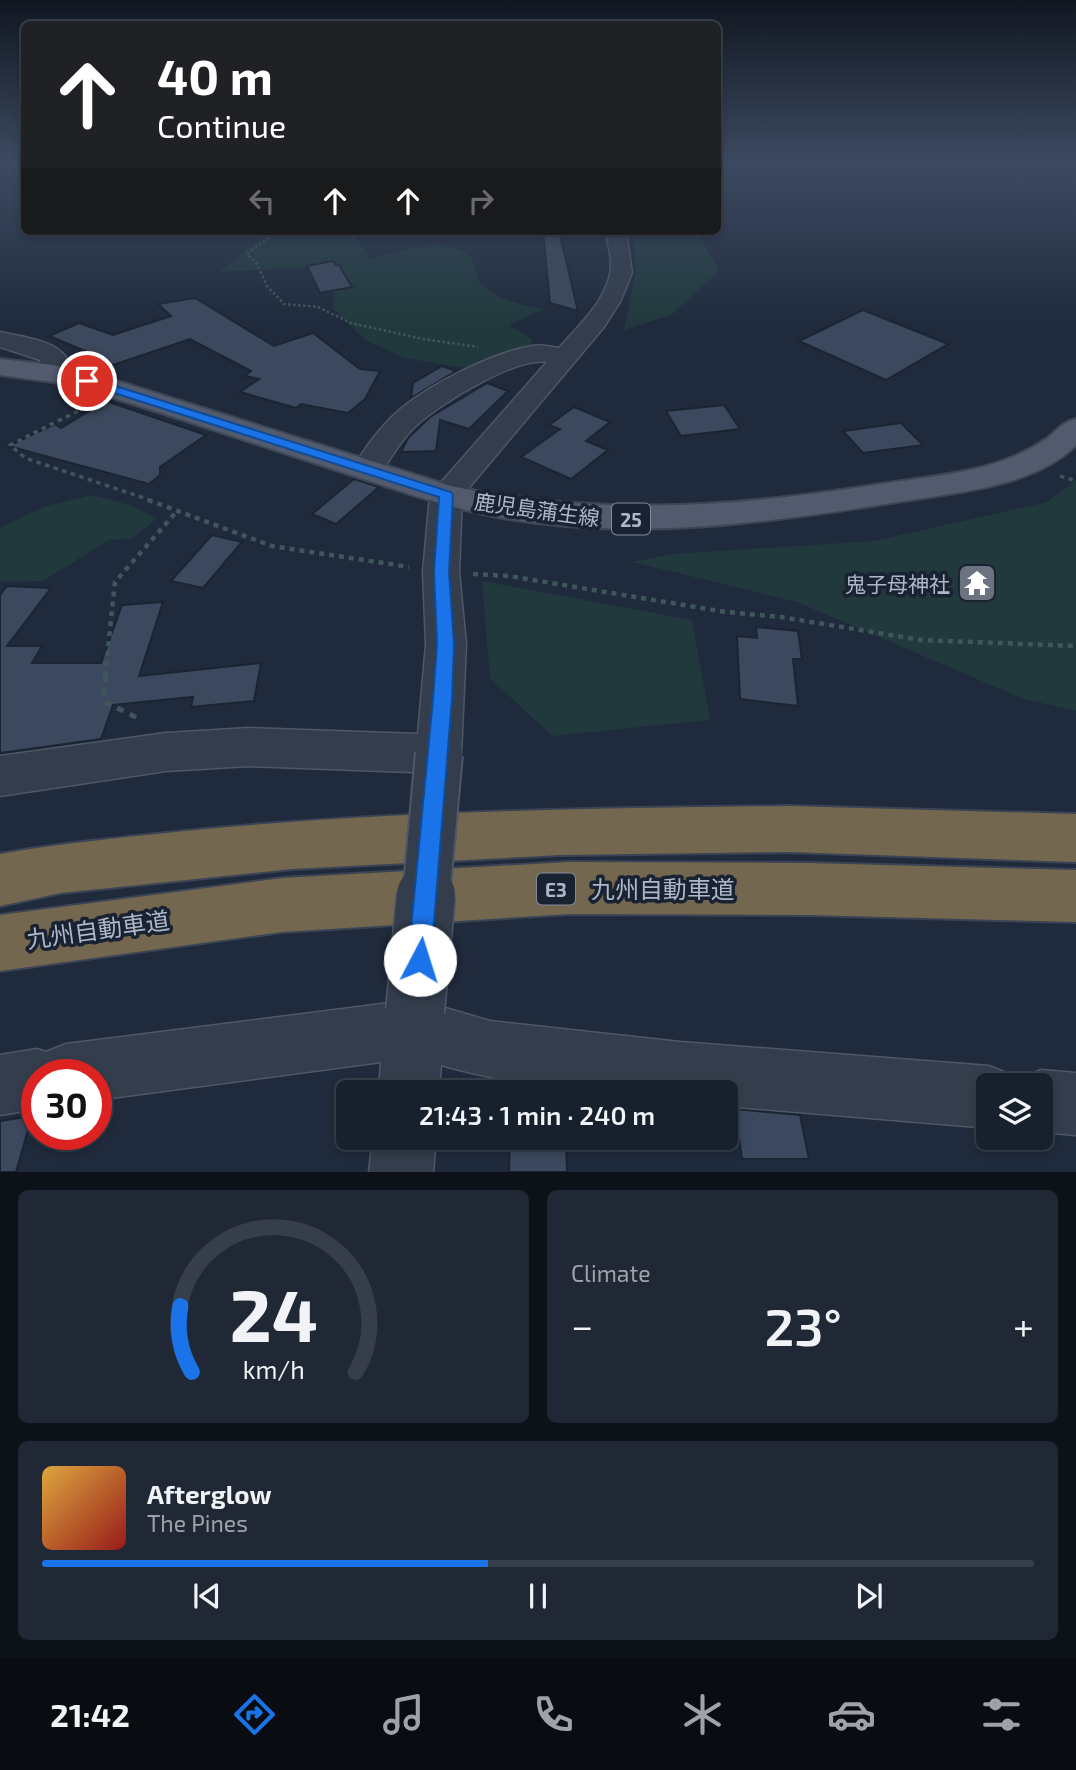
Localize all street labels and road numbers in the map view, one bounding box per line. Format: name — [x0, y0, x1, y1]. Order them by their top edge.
street label: 鹿児島蒲生線 — [473, 488, 601, 530]
road number: 25 — [612, 504, 650, 534]
road number: E3 — [537, 874, 575, 904]
street label: 九州自動車道 — [591, 874, 735, 903]
street label: 九州自動車道 — [25, 905, 171, 953]

